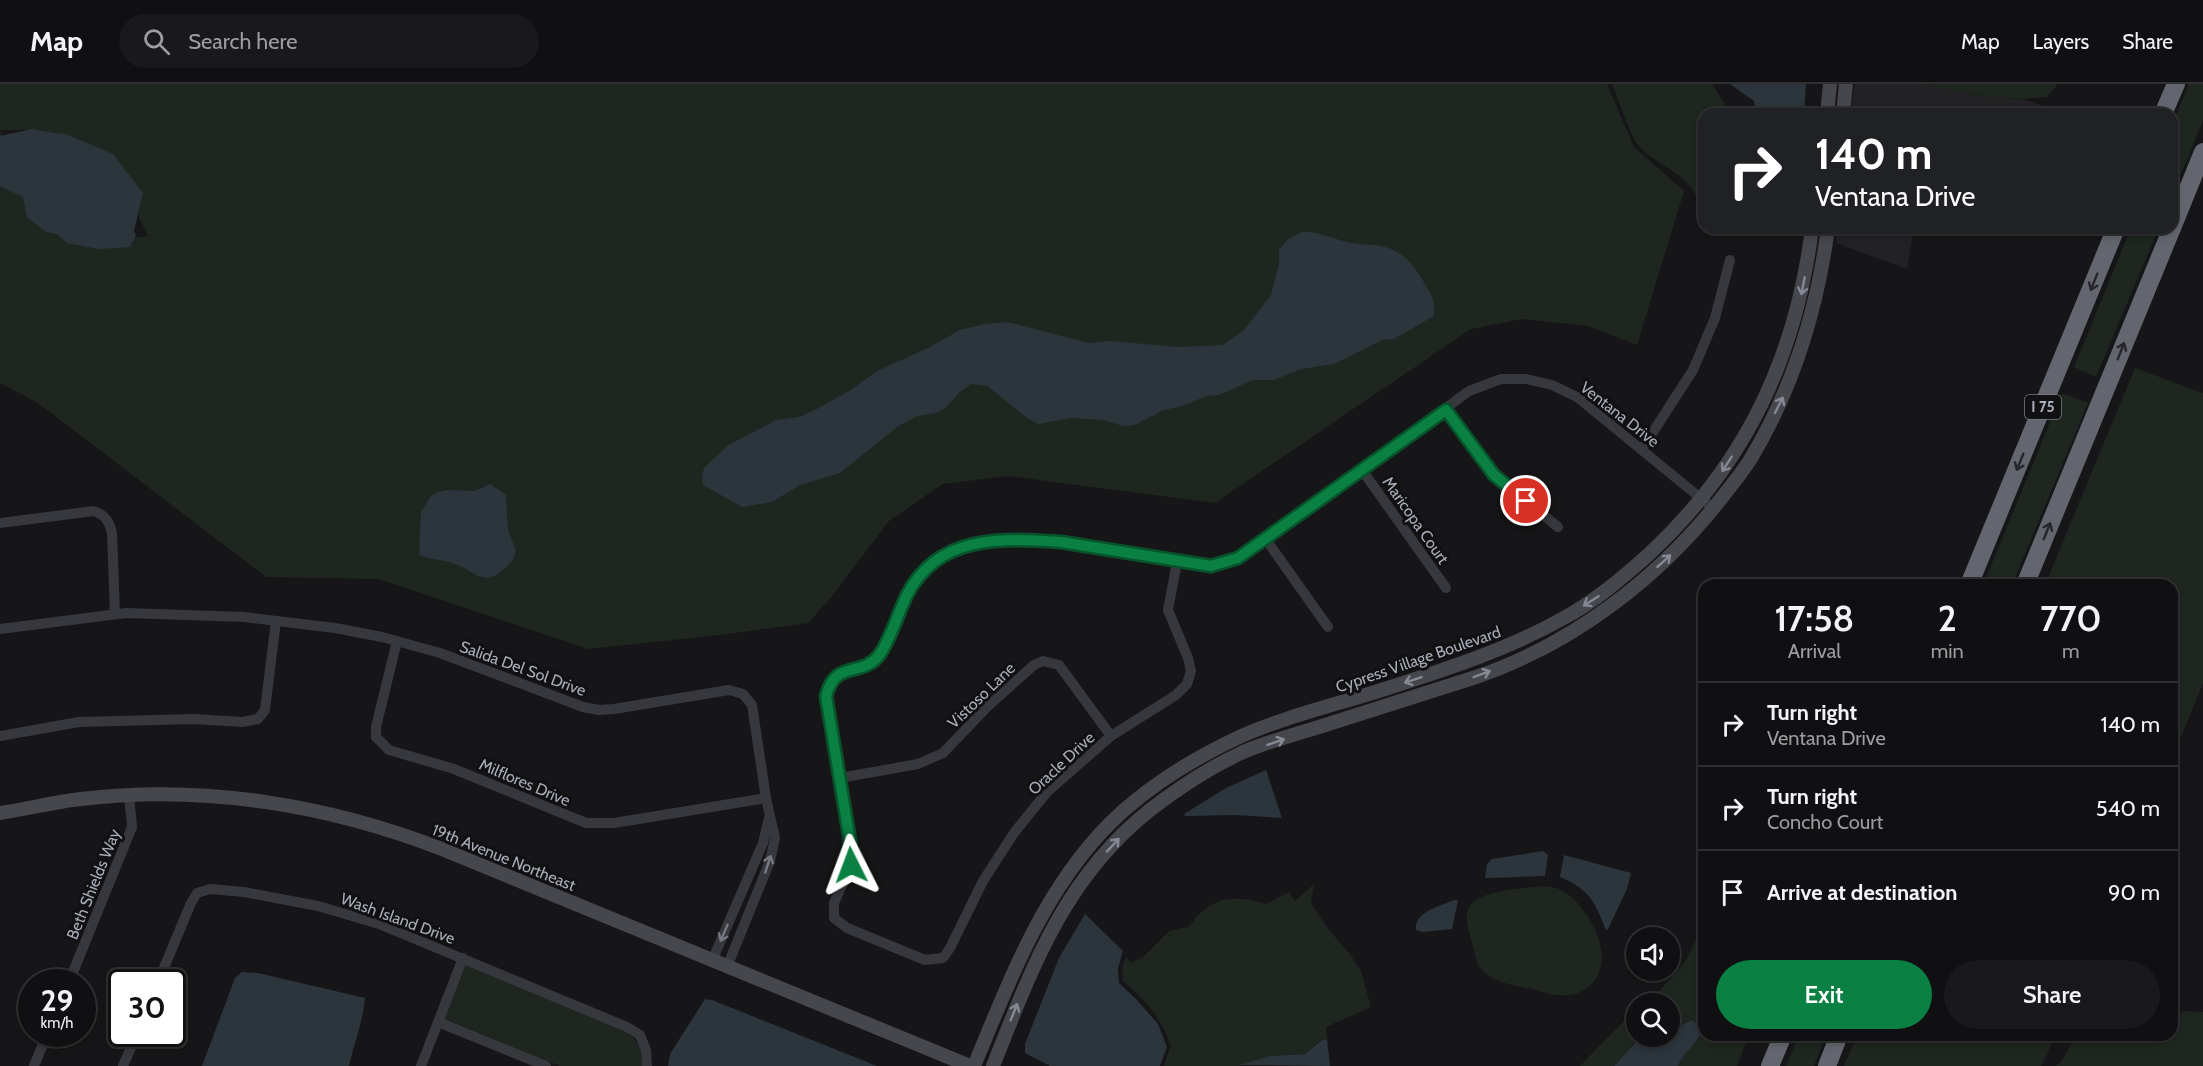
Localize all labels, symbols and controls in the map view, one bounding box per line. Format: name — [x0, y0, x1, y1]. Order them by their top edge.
search box — [119, 14, 539, 68]
text: Map — [30, 24, 83, 58]
icon: search — [140, 25, 173, 58]
text: Search here — [188, 28, 297, 55]
text: Map — [1961, 29, 2000, 54]
text: Layers — [2033, 29, 2089, 54]
text: Share — [2122, 29, 2173, 54]
text: 140 m — [1815, 128, 1932, 180]
icon: right — [1716, 132, 1794, 210]
text: Ventana Drive — [1815, 180, 1975, 213]
one-way arrow — [2088, 272, 2099, 291]
one-way arrow — [1797, 275, 1808, 295]
one-way arrow — [2116, 342, 2127, 360]
street label: Ventana Drive — [1576, 378, 1663, 451]
road number: I 75 — [2025, 395, 2061, 419]
one-way arrow — [1773, 396, 1785, 414]
one-way arrow — [2014, 453, 2025, 471]
one-way arrow — [1721, 455, 1733, 472]
street label: Maricopa Court — [1378, 473, 1453, 568]
pin — [1500, 475, 1551, 526]
icon: arrive — [1509, 484, 1542, 517]
one-way arrow — [2042, 522, 2053, 541]
one-way arrow — [1656, 554, 1671, 568]
one-way arrow — [1582, 595, 1599, 608]
text: 17:58 — [1774, 596, 1854, 640]
text: 2 — [1938, 596, 1957, 640]
text: 770 — [2040, 596, 2102, 640]
street label: Cypress Village Boulevard — [1333, 622, 1503, 697]
street label: Salida Del Sol Drive — [457, 637, 589, 700]
text: Arrival — [1788, 639, 1841, 663]
text: min — [1931, 639, 1964, 663]
text: m — [2062, 639, 2080, 663]
street label: Vistoso Lane — [944, 658, 1019, 732]
one-way arrow — [1472, 668, 1491, 679]
one-way arrow — [1404, 675, 1423, 686]
text: Turn right — [1767, 699, 1857, 726]
icon: right — [1716, 708, 1749, 741]
text: 140 m — [2101, 711, 2160, 738]
text: Ventana Drive — [1767, 726, 1886, 750]
street label: Oracle Drive — [1024, 728, 1098, 799]
one-way arrow — [1266, 735, 1284, 746]
street label: Milflores Drive — [476, 755, 573, 810]
text: Turn right — [1767, 783, 1857, 810]
icon: right — [1716, 792, 1749, 825]
text: 540 m — [2096, 795, 2160, 822]
text: Concho Court — [1767, 810, 1883, 834]
street label: 19th Avenue Northeast — [429, 820, 579, 895]
street label: Beth Shields Way — [63, 826, 124, 942]
position arrow — [819, 833, 883, 897]
one-way arrow — [1106, 838, 1120, 853]
one-way arrow — [764, 855, 775, 874]
icon: arrive — [1716, 876, 1749, 909]
text: Arrive at destination — [1767, 879, 1957, 906]
text: 90 m — [2108, 879, 2160, 906]
street label: Wash Island Drive — [338, 889, 458, 948]
one-way arrow — [718, 923, 729, 941]
map controls — [1626, 927, 1680, 1047]
button: sound — [1626, 927, 1680, 981]
button: Exit — [1716, 960, 1932, 1029]
button: Share — [1944, 960, 2160, 1029]
speed limit sign: 30 — [108, 969, 186, 1047]
text: 29 — [41, 982, 73, 1019]
button: search — [1626, 993, 1680, 1047]
one-way arrow — [1009, 1003, 1020, 1021]
text: km/h — [41, 1014, 73, 1032]

